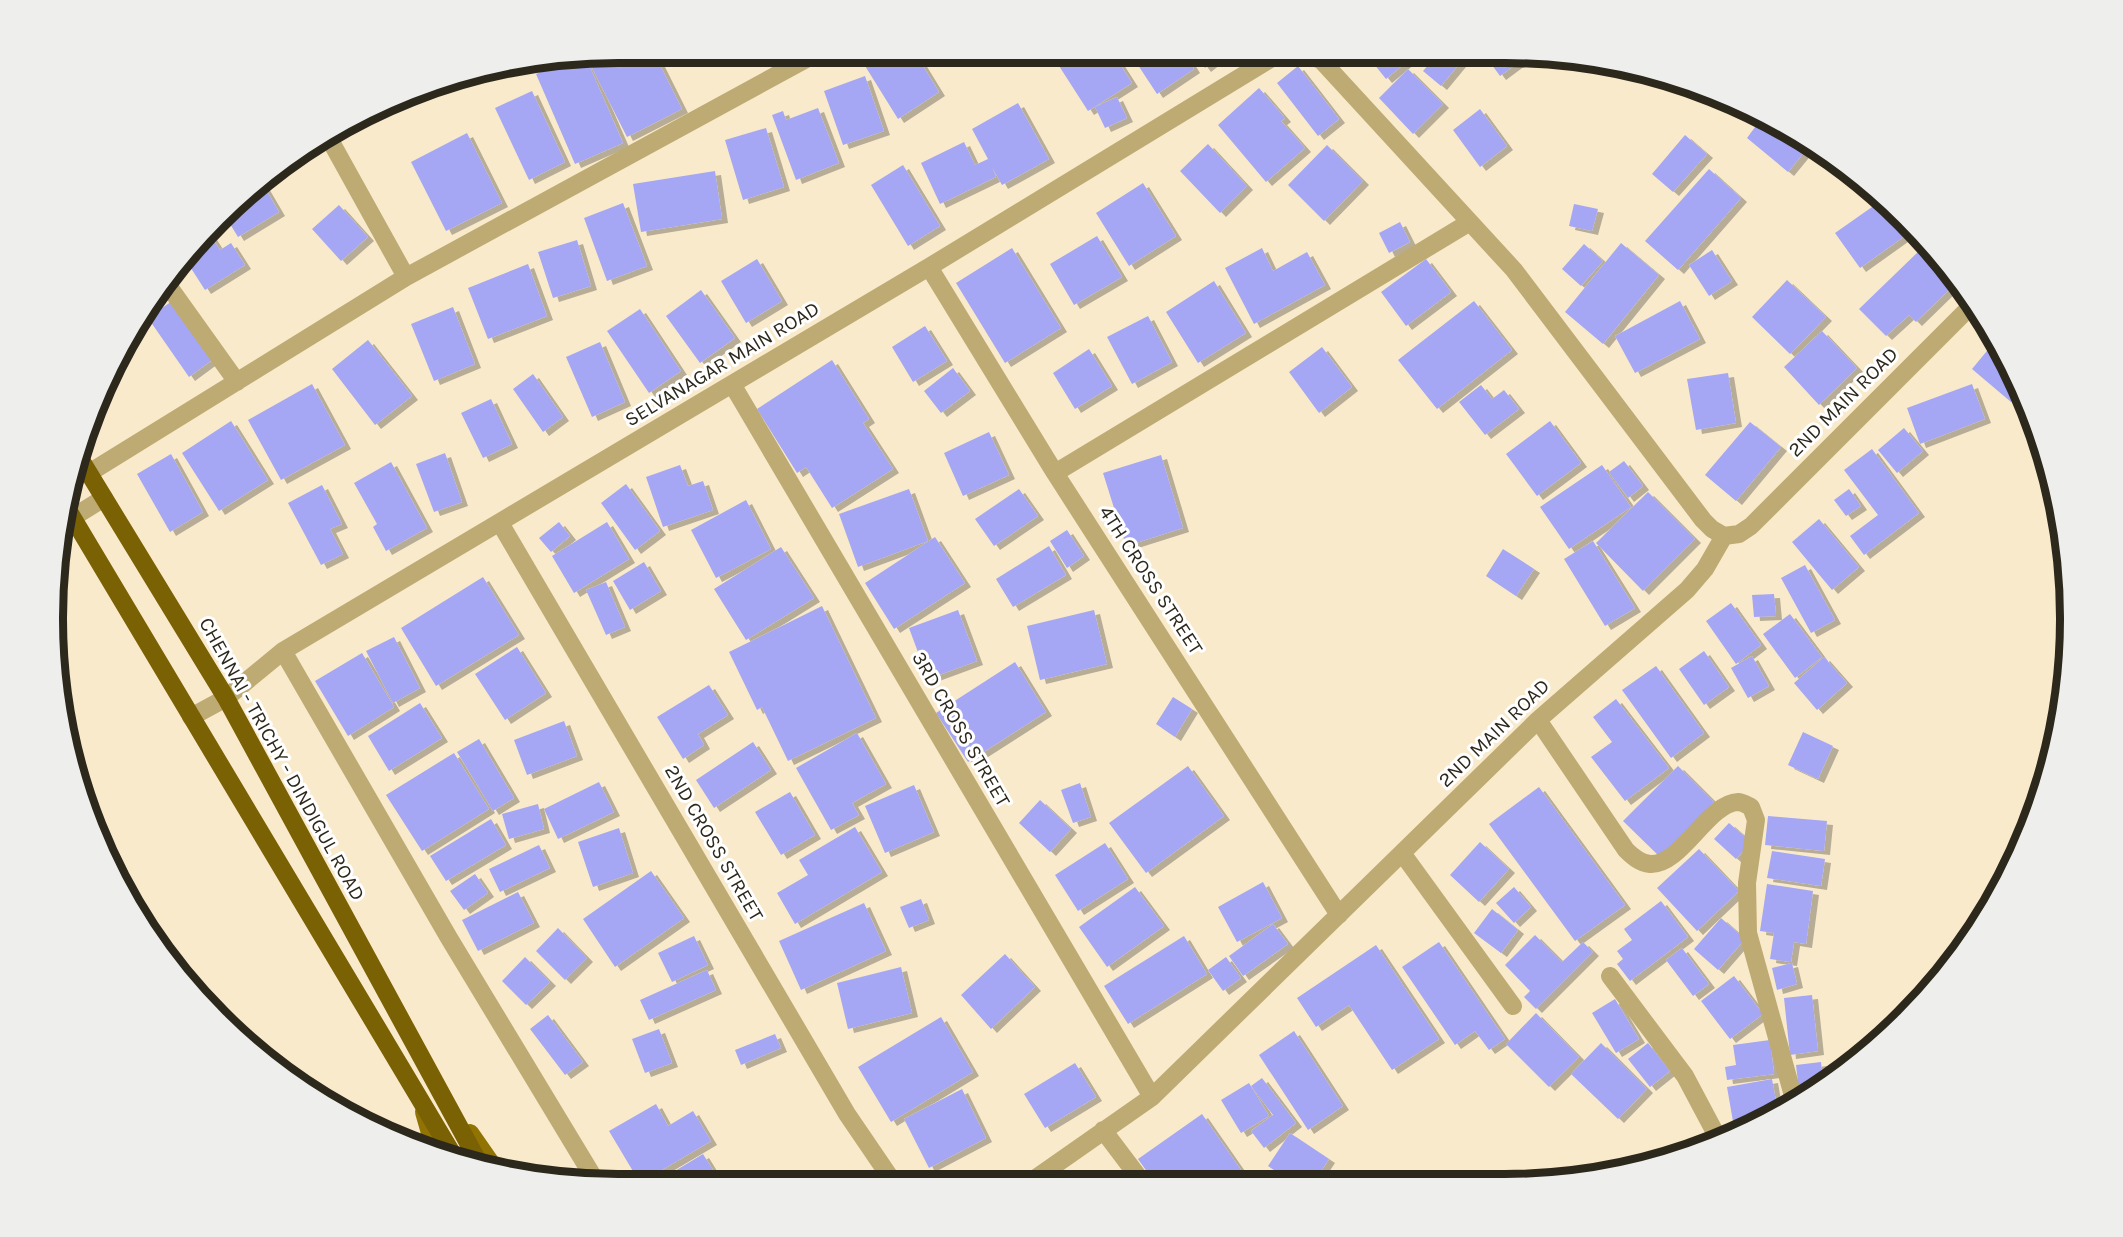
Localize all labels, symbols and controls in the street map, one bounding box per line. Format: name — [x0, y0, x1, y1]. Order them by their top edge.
street label: SELVANAGAR MAIN ROAD — [621, 297, 823, 431]
street label: 2ND MAIN ROAD — [1783, 342, 1903, 462]
street label: 4TH CROSS STREET — [1094, 501, 1208, 659]
street label: CHENNAI - TRICHY - DINDIGUL ROAD — [194, 614, 370, 904]
street label: 3RD CROSS STREET — [907, 647, 1015, 811]
street label: 2ND MAIN ROAD — [1434, 674, 1554, 792]
street label: 2ND CROSS STREET — [660, 761, 768, 925]

